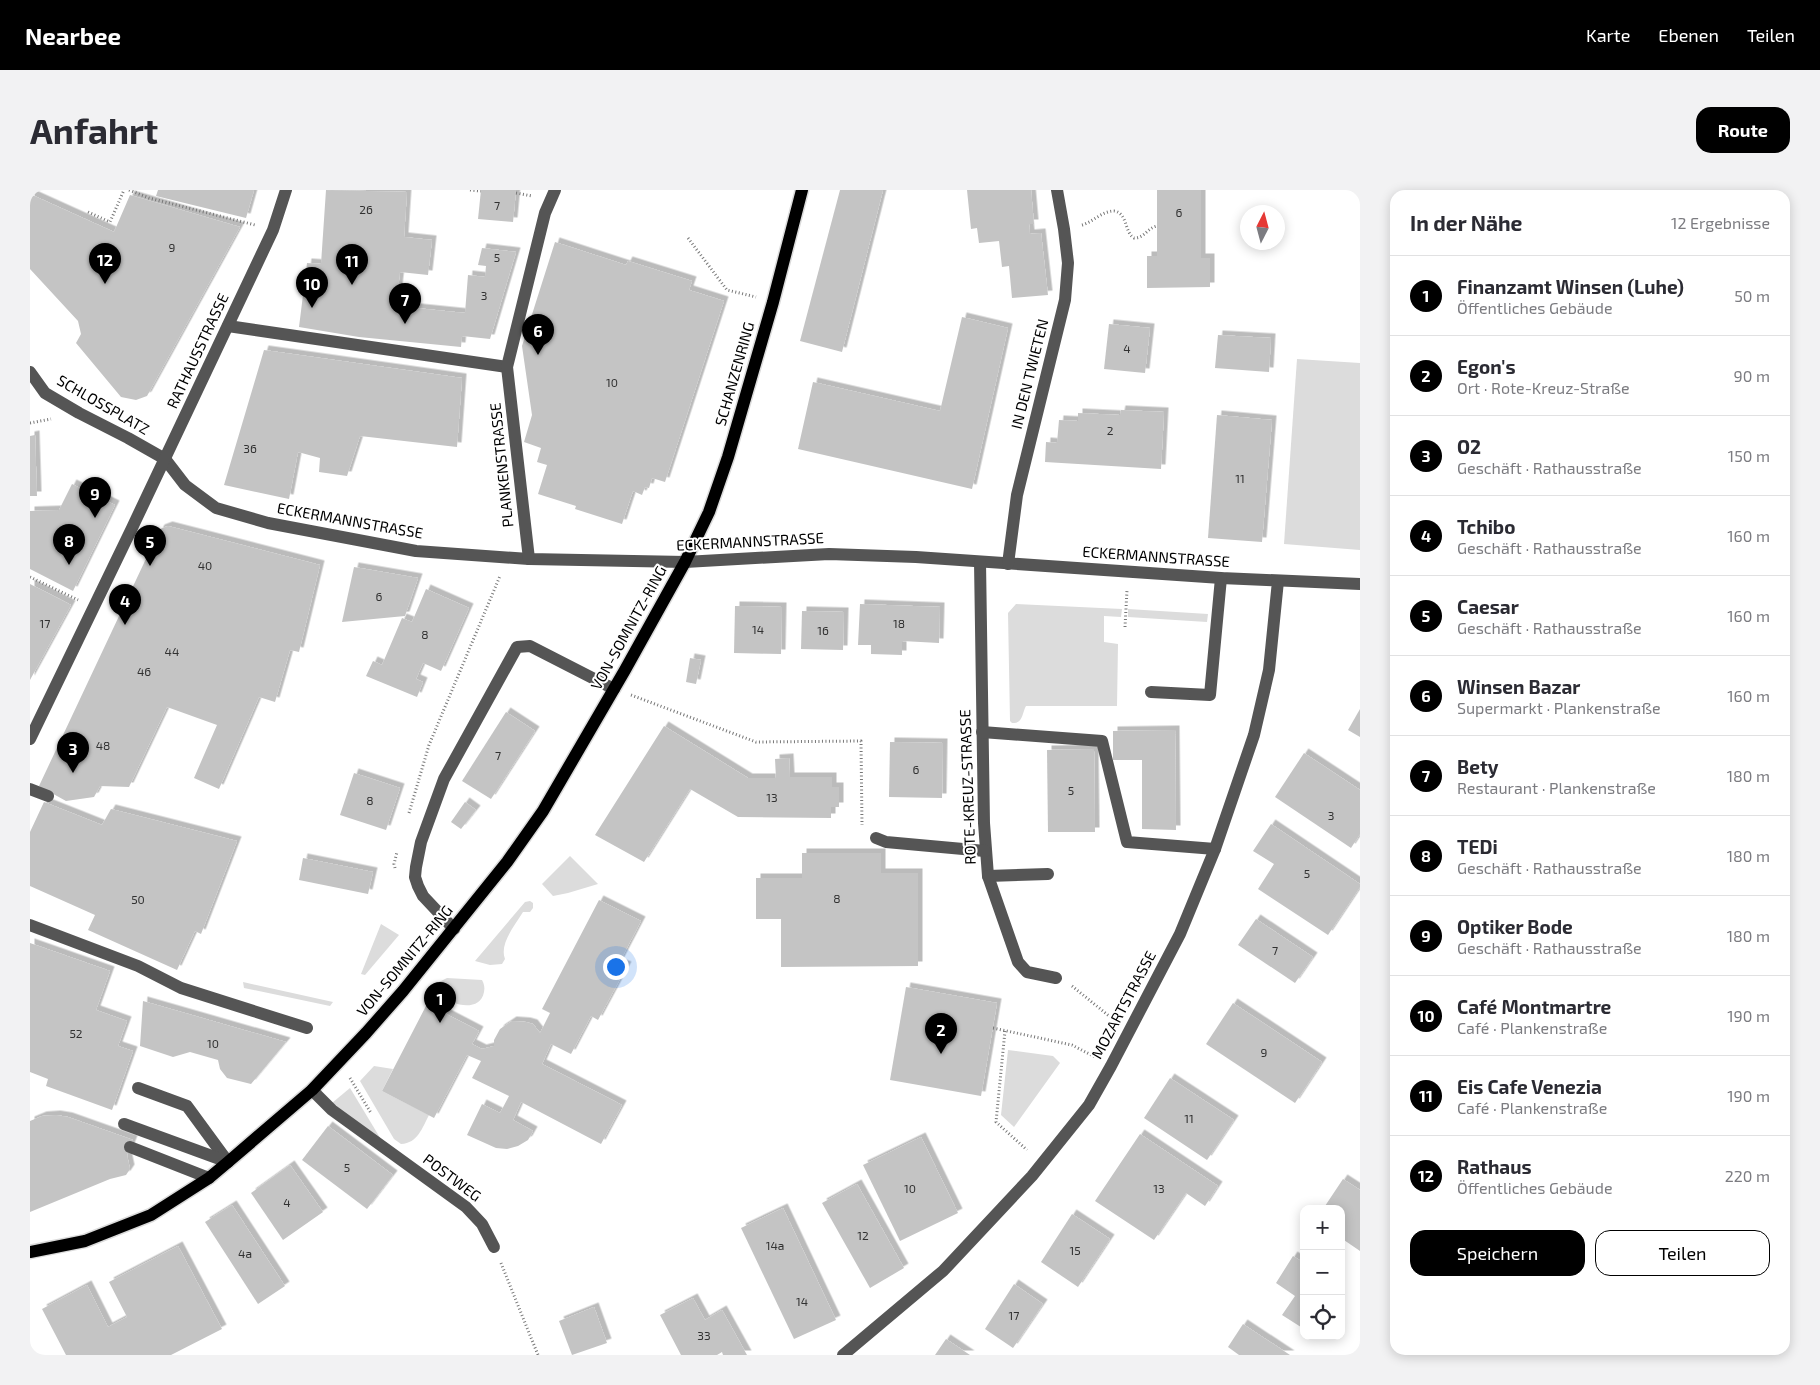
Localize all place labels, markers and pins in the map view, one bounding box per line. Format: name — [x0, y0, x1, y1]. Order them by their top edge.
pin: 12 — [89, 243, 121, 284]
pin: 11 — [336, 244, 368, 285]
pin: 10 — [296, 267, 328, 308]
pin: 7 — [389, 283, 421, 324]
pin: 6 — [522, 314, 554, 355]
pin: 9 — [79, 477, 111, 518]
pin: 8 — [53, 524, 85, 565]
pin: 5 — [134, 525, 166, 566]
pin: 4 — [109, 584, 141, 625]
pin: 3 — [57, 732, 89, 773]
pin: 1 — [424, 982, 456, 1023]
pin: 2 — [925, 1013, 957, 1054]

